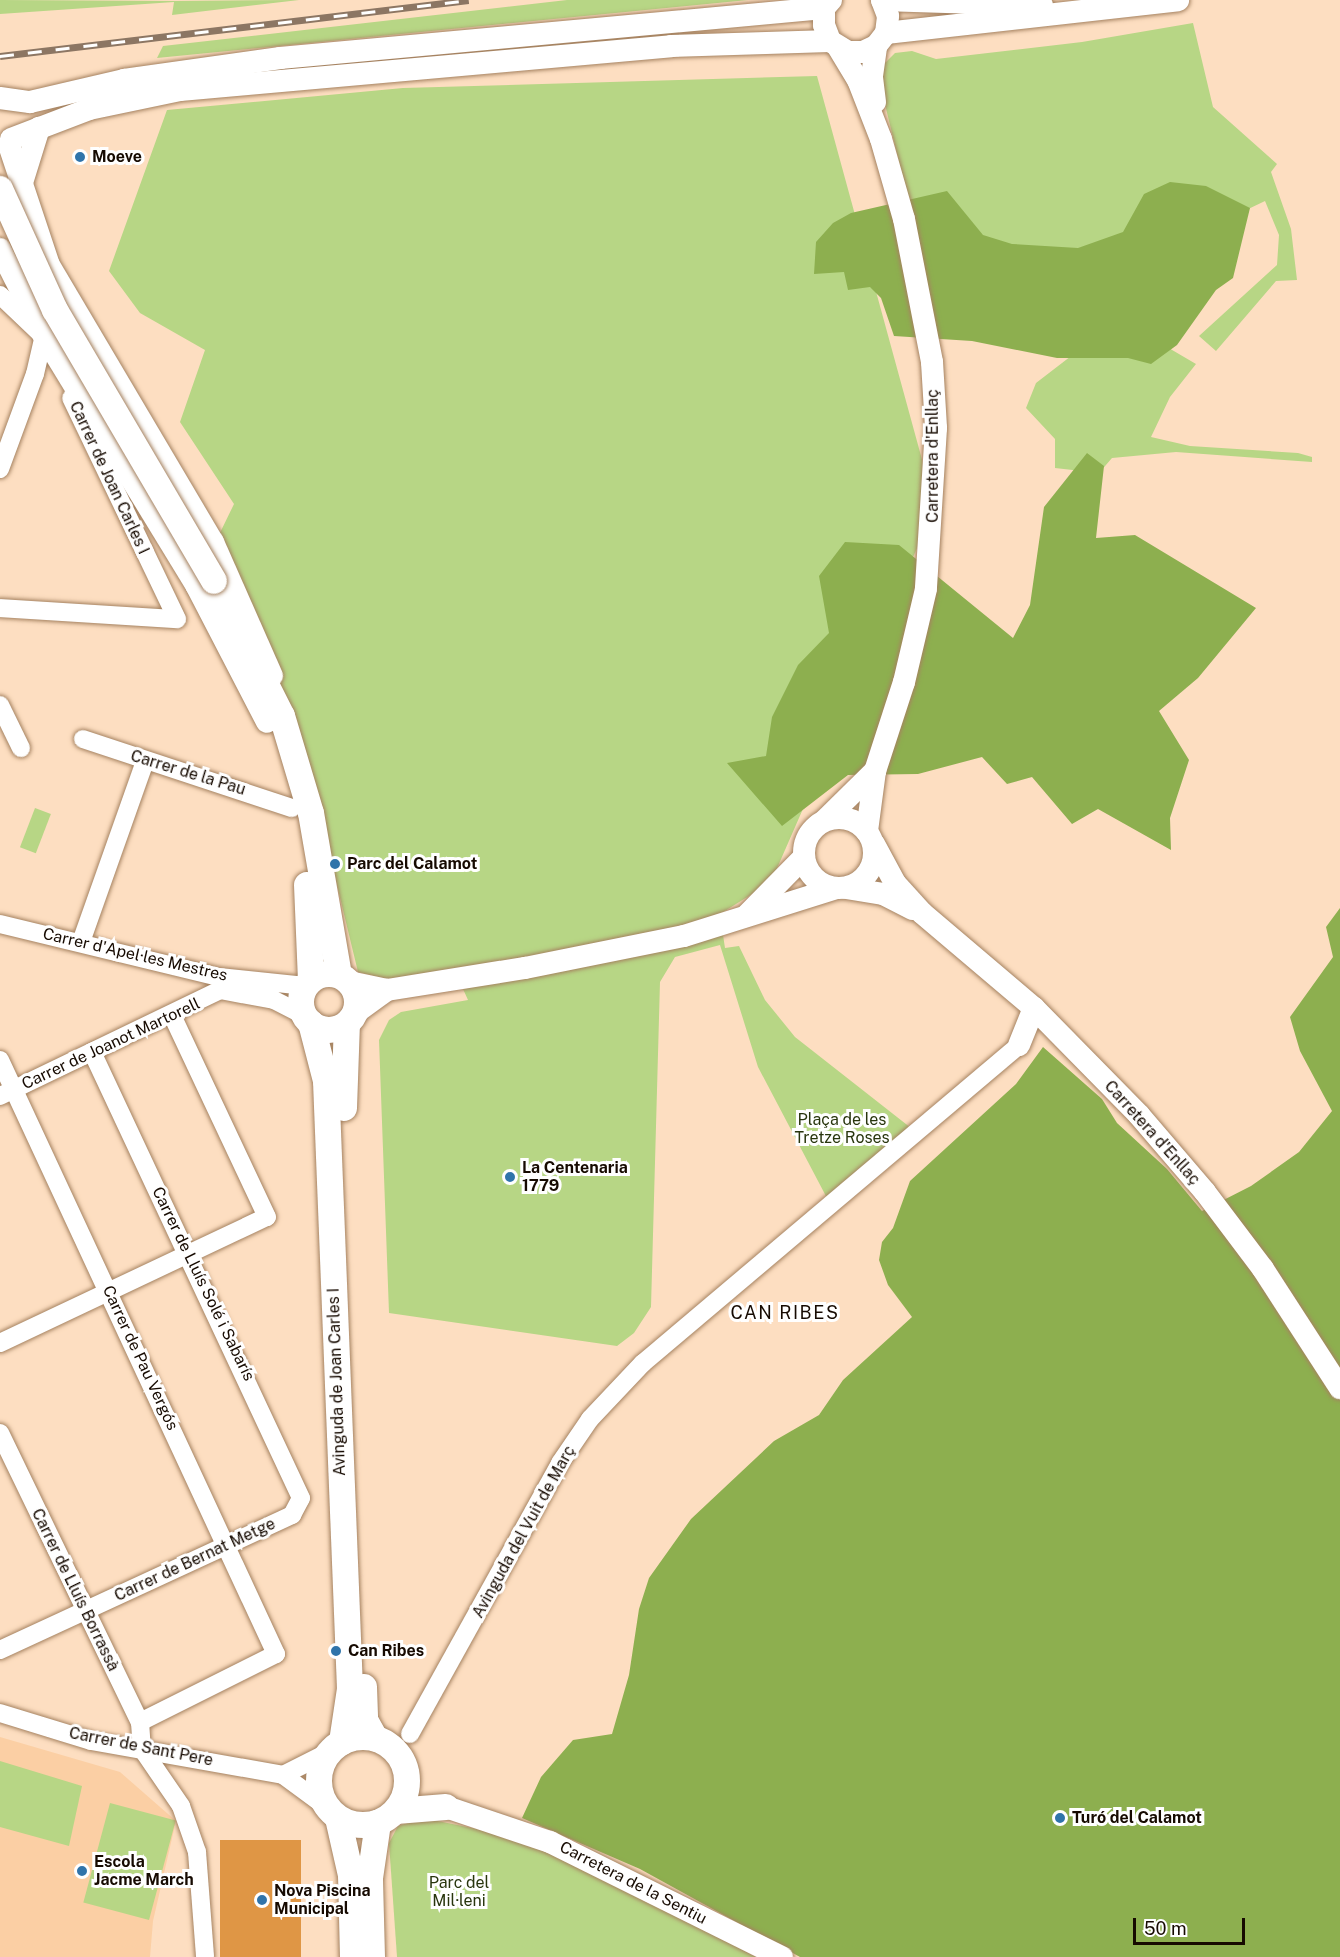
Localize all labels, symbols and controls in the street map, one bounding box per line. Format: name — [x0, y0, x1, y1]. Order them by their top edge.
place label: Moeve — [92, 147, 142, 167]
marker: Moeve — [73, 150, 87, 164]
street label: Carretera d'Enllaç — [923, 389, 943, 523]
street label: Carrer de Joan Carles I — [65, 398, 153, 558]
street label: Carrer de la Pau — [128, 746, 248, 800]
place label: Parc del Calamot — [347, 854, 478, 874]
marker: Parc del Calamot — [328, 857, 342, 871]
street label: Carrer d'Apel·les Mestres — [41, 924, 229, 986]
street label: Carrer de Joanot Martorell — [19, 994, 203, 1094]
street label: Carretera d'Enllaç — [1100, 1077, 1204, 1189]
park label: Plaça de les Tretze Roses — [794, 1110, 890, 1148]
place label: La Centenaria 1779 — [522, 1158, 628, 1196]
marker: La Centenaria 1779 — [503, 1170, 517, 1184]
street label: Carrer de Lluís Solé i Sabarís — [147, 1184, 259, 1384]
street label: Carrer de Pau Vergós — [98, 1282, 182, 1434]
street label: Avinguda de Joan Carles I — [324, 1287, 350, 1477]
district label: CAN RIBES — [730, 1302, 840, 1324]
street label: Avinguda del Vuit de Març — [468, 1442, 580, 1622]
street label: Carrer de Lluís Borrassà — [27, 1505, 123, 1675]
street label: Carrer de Bernat Metge — [111, 1514, 279, 1606]
place label: Can Ribes — [348, 1641, 424, 1661]
marker: Can Ribes — [329, 1644, 343, 1658]
street label: Carrer de Sant Pere — [67, 1724, 215, 1770]
place label: Turó del Calamot — [1072, 1808, 1202, 1828]
marker: Turó del Calamot — [1053, 1811, 1067, 1825]
street label: Carretera de la Sentiu — [556, 1838, 710, 1928]
place label: Escola Jacme March — [94, 1852, 194, 1890]
marker: Escola Jacme March — [75, 1864, 89, 1878]
park label: Parc del Mil·leni — [428, 1873, 490, 1911]
place label: Nova Piscina Municipal — [274, 1881, 371, 1919]
marker: Nova Piscina Municipal — [255, 1893, 269, 1907]
scale bar — [1136, 1906, 1248, 1944]
text: 50 m — [1144, 1918, 1187, 1939]

